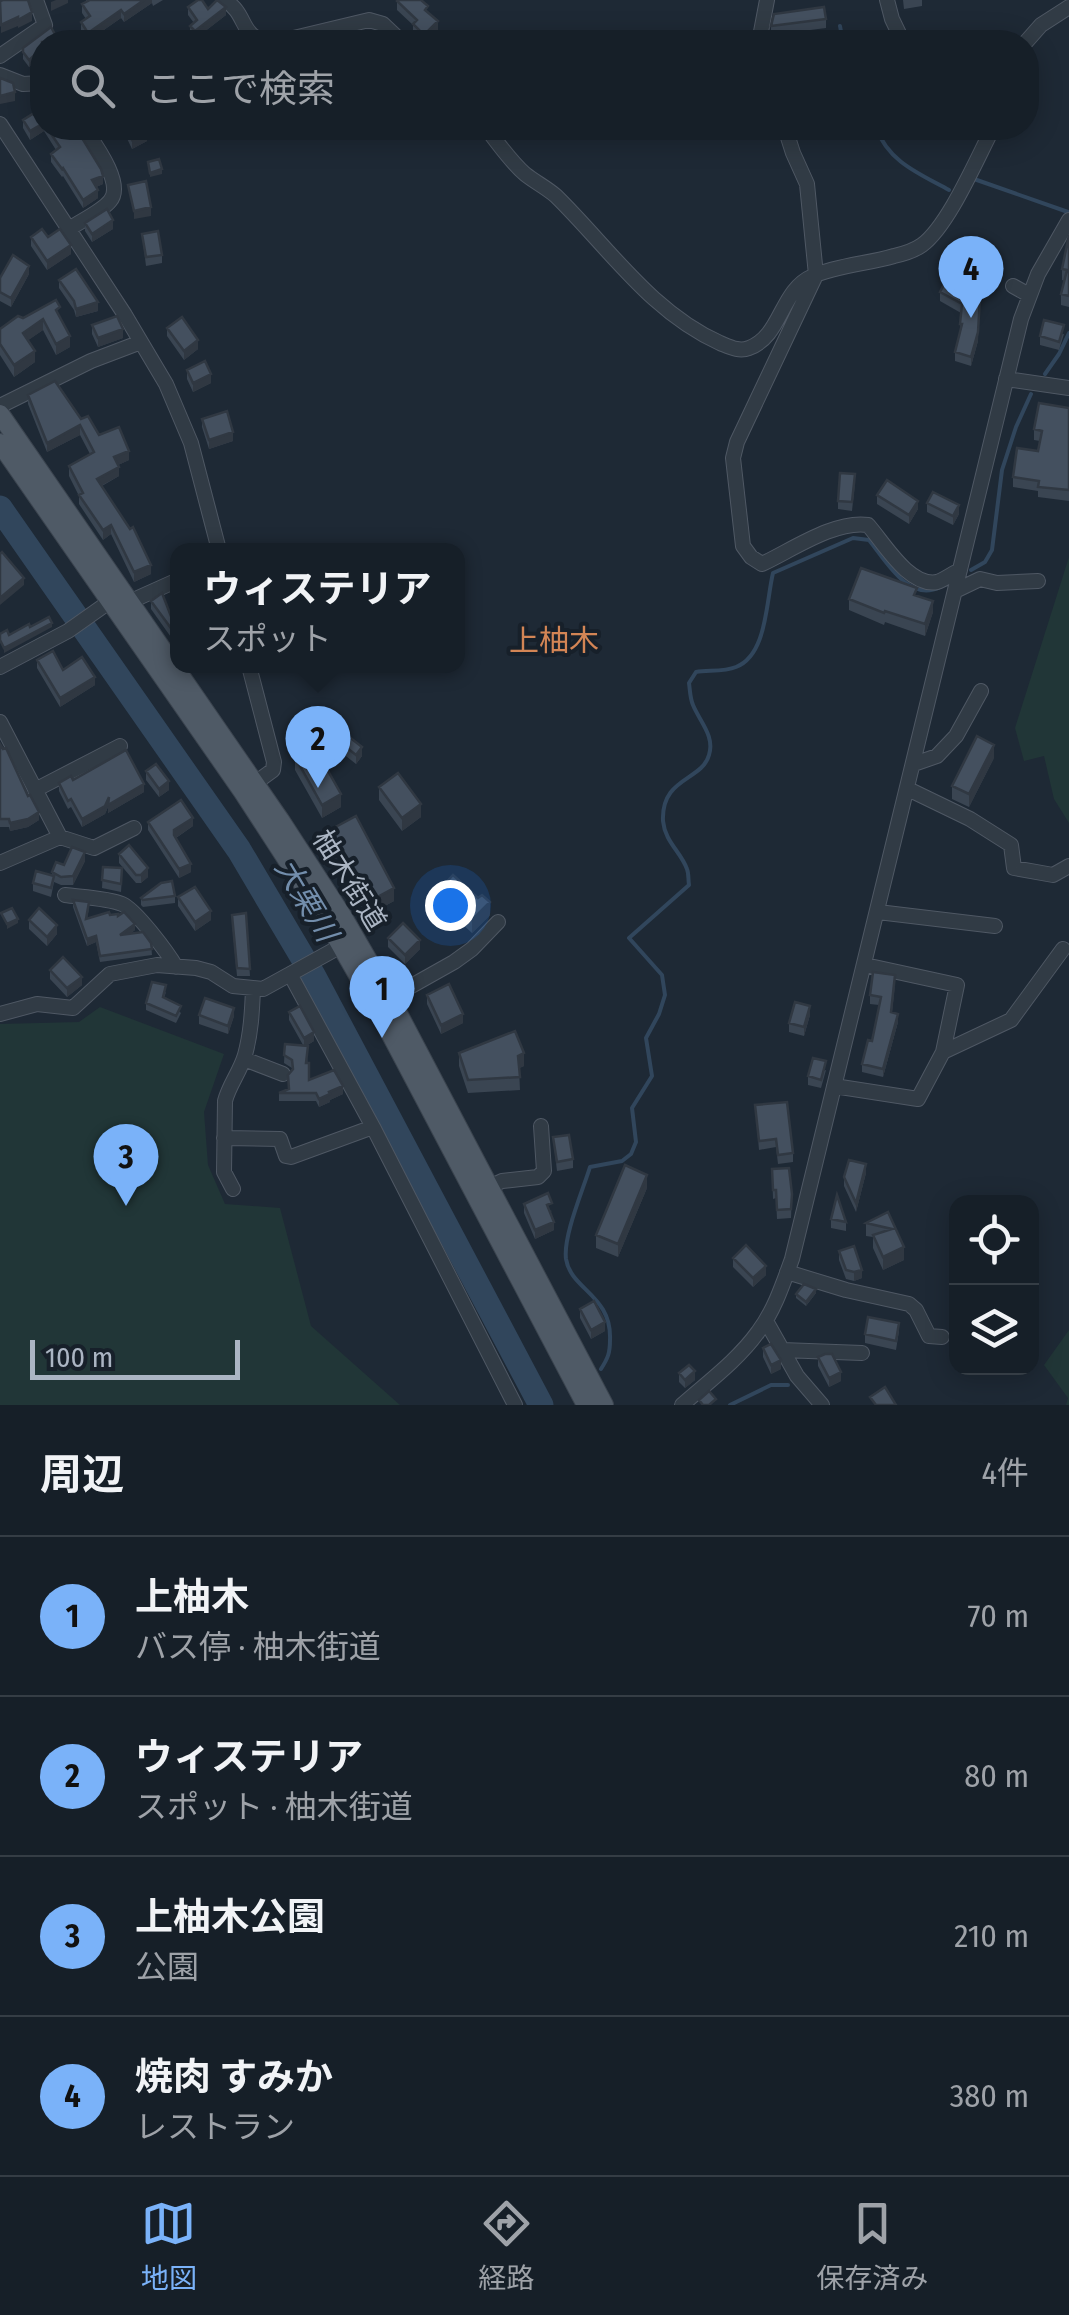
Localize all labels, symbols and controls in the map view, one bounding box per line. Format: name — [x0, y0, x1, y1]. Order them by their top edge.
search box — [30, 30, 1039, 140]
icon: search — [65, 58, 120, 113]
text: ここで検索 — [145, 66, 335, 112]
pin: 4 — [938, 236, 1004, 318]
popup — [170, 543, 465, 673]
text: ウィステリア — [203, 566, 432, 612]
text: スポット — [203, 620, 332, 658]
district label: 上柚木 — [509, 623, 599, 659]
pin: 2 — [286, 706, 350, 788]
street label: 柚木街道 — [306, 824, 393, 937]
water label: 大栗川 — [267, 852, 346, 950]
your location — [425, 880, 476, 931]
pin: 1 — [350, 956, 414, 1038]
pin: 3 — [94, 1124, 158, 1206]
map controls — [949, 1195, 1039, 1375]
button: locate — [949, 1195, 1039, 1285]
button: layers — [949, 1285, 1039, 1375]
scale bar — [30, 1335, 240, 1380]
text: 100 m — [45, 1341, 113, 1374]
text: 周辺 — [40, 1450, 124, 1500]
text: 4件 — [982, 1454, 1029, 1492]
text: 上柚木 — [135, 1574, 249, 1620]
text: 1 — [66, 1597, 79, 1635]
text: 70 m — [968, 1597, 1029, 1635]
text: バス停 · 柚木街道 — [135, 1628, 381, 1666]
text: ウィステリア — [135, 1734, 363, 1780]
text: 2 — [65, 1757, 80, 1795]
text: 80 m — [964, 1757, 1029, 1795]
text: スポット · 柚木街道 — [135, 1788, 413, 1826]
text: 上柚木公園 — [135, 1894, 325, 1940]
text: 3 — [65, 1917, 80, 1955]
text: 210 m — [954, 1917, 1029, 1955]
text: 公園 — [135, 1948, 199, 1986]
text: 焼肉 すみか — [135, 2054, 333, 2100]
text: 4 — [64, 2077, 81, 2115]
text: 380 m — [950, 2077, 1029, 2115]
text: レストラン — [135, 2108, 295, 2146]
tab: 地図 — [141, 2196, 197, 2296]
tab: 経路 — [478, 2196, 534, 2296]
tab: 保存済み — [816, 2196, 928, 2296]

